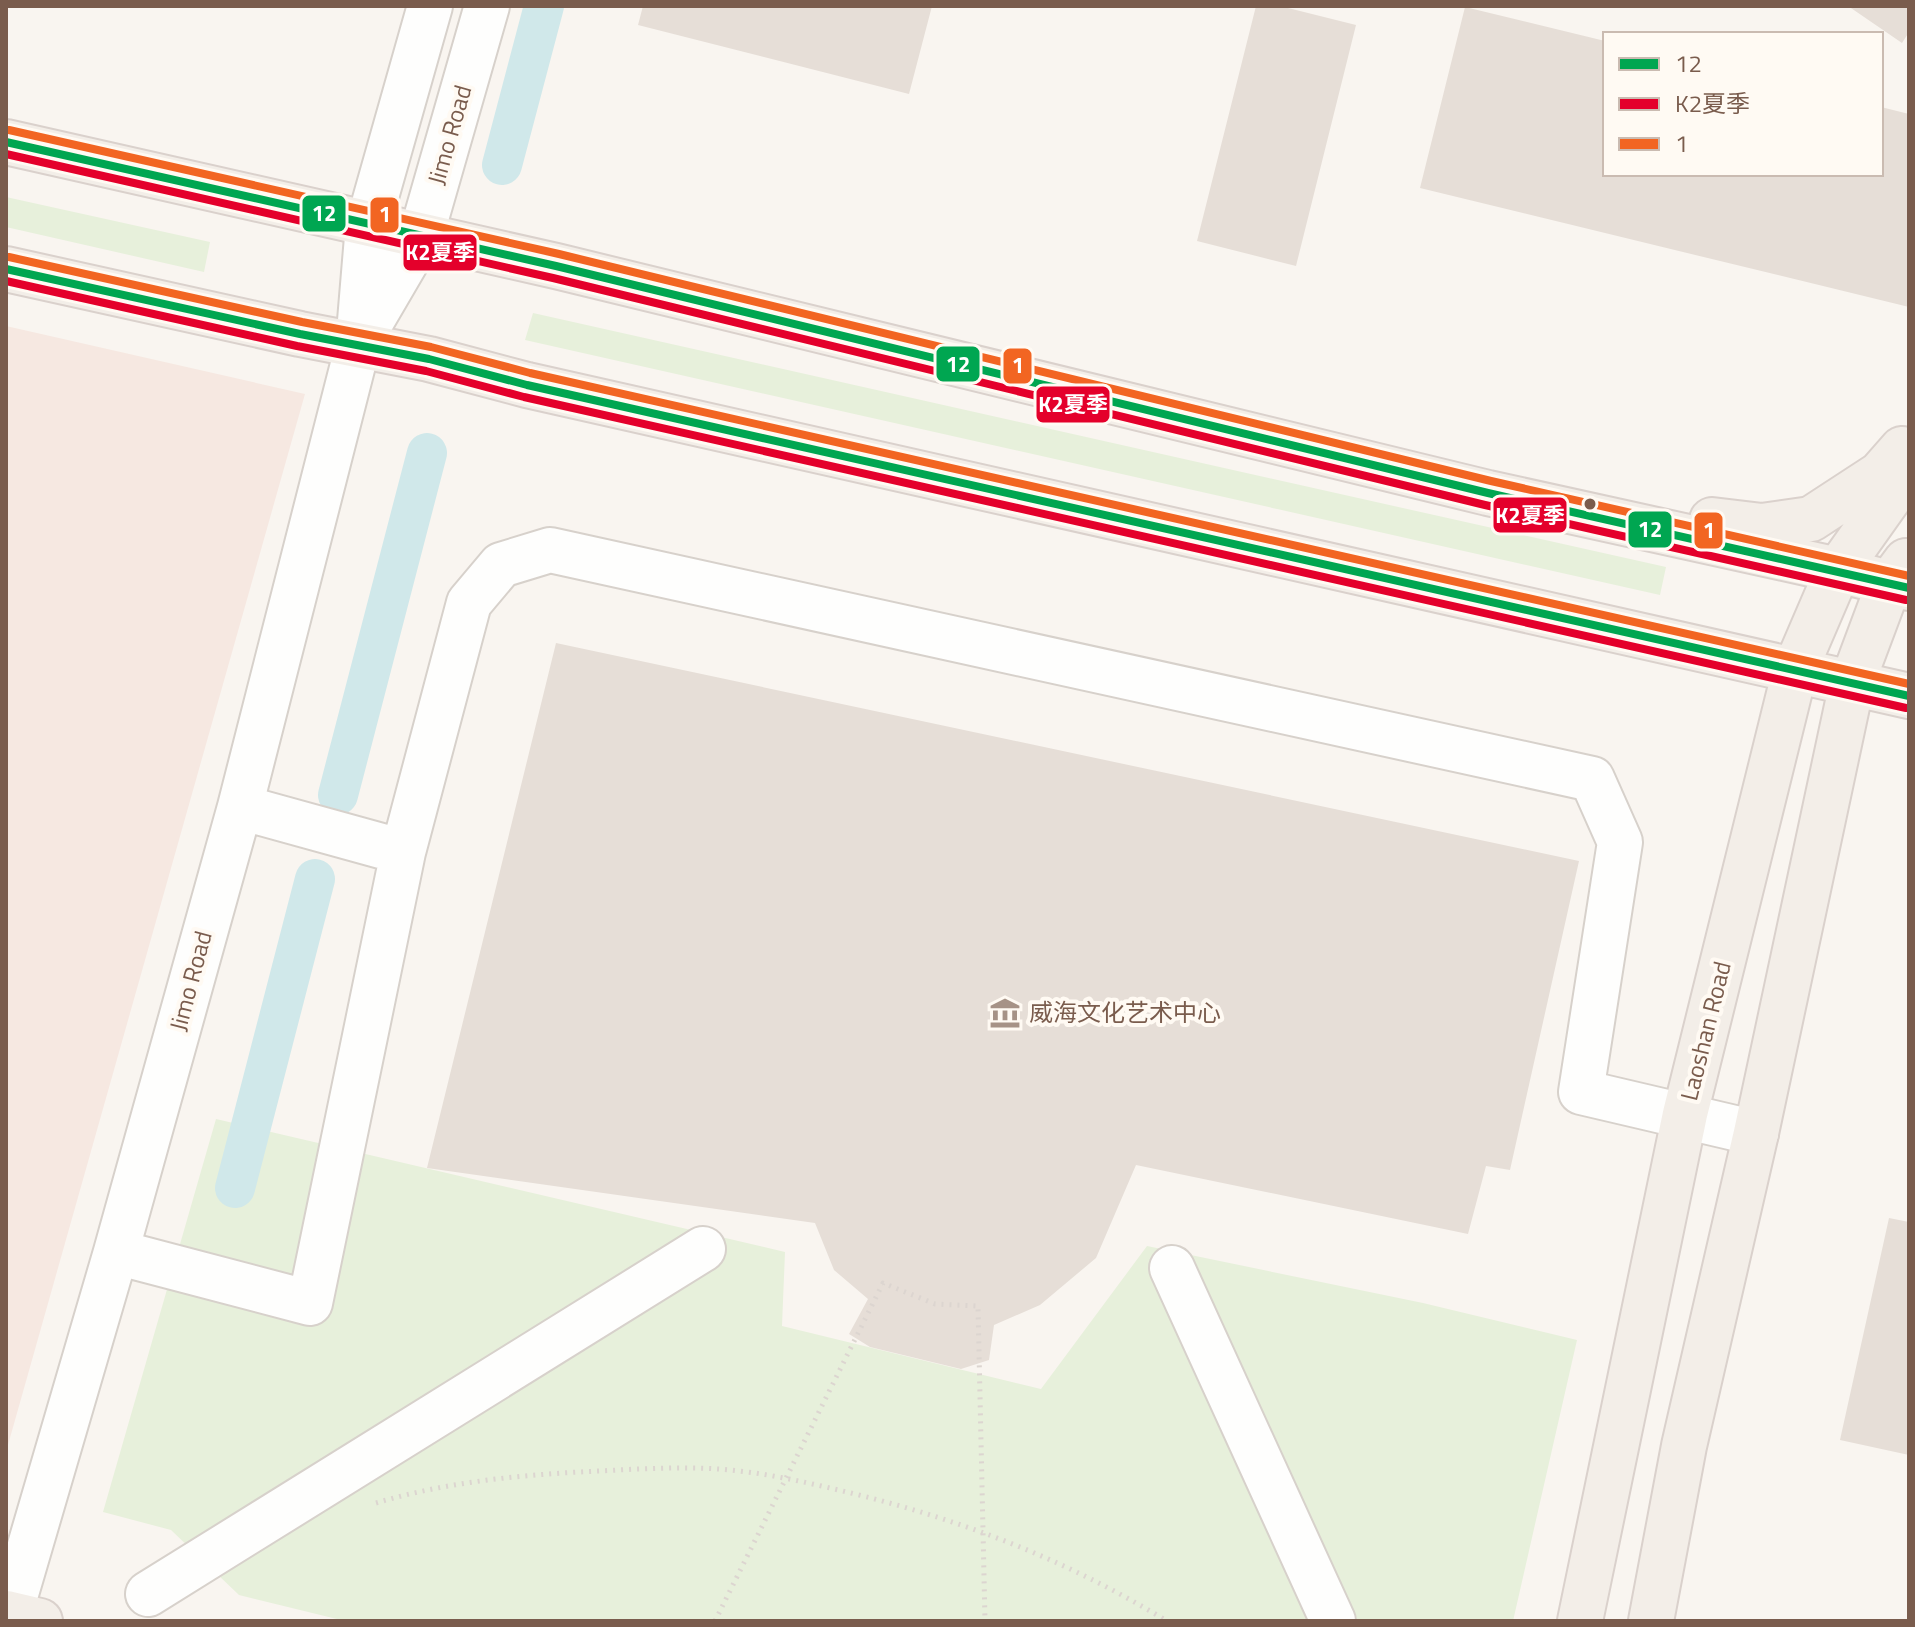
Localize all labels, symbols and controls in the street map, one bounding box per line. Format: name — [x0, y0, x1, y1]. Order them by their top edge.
legend — [1603, 32, 1883, 176]
text: 12 — [1675, 45, 1702, 81]
street label: Jimo Road — [418, 81, 480, 189]
text: K2夏季 — [1675, 85, 1750, 121]
text: 1 — [1675, 125, 1688, 161]
line badge: 12 — [301, 194, 347, 233]
text: 12 — [312, 196, 336, 230]
line badge: 1 — [369, 196, 400, 234]
text: 1 — [379, 197, 391, 231]
line badge: K2夏季 — [402, 233, 478, 272]
text: K2夏季 — [405, 235, 475, 269]
line badge: 12 — [935, 345, 981, 383]
text: 12 — [946, 347, 970, 381]
line badge: 1 — [1002, 347, 1033, 385]
text: 1 — [1012, 348, 1024, 382]
line badge: K2夏季 — [1035, 385, 1111, 424]
text: K2夏季 — [1038, 387, 1108, 421]
line badge: K2夏季 — [1492, 496, 1568, 534]
unlabelled marker — [1582, 496, 1598, 512]
text: K2夏季 — [1495, 498, 1565, 532]
line badge: 12 — [1627, 510, 1673, 549]
line badge: 1 — [1693, 511, 1724, 550]
text: 12 — [1638, 512, 1662, 546]
text: 1 — [1703, 513, 1715, 547]
street label: Jimo Road — [159, 927, 221, 1035]
street label: Laoshan Road — [1670, 957, 1740, 1104]
place label: 威海文化艺术中心 — [1029, 994, 1221, 1030]
museum icon: 威海文化艺术中心 — [988, 996, 1022, 1030]

